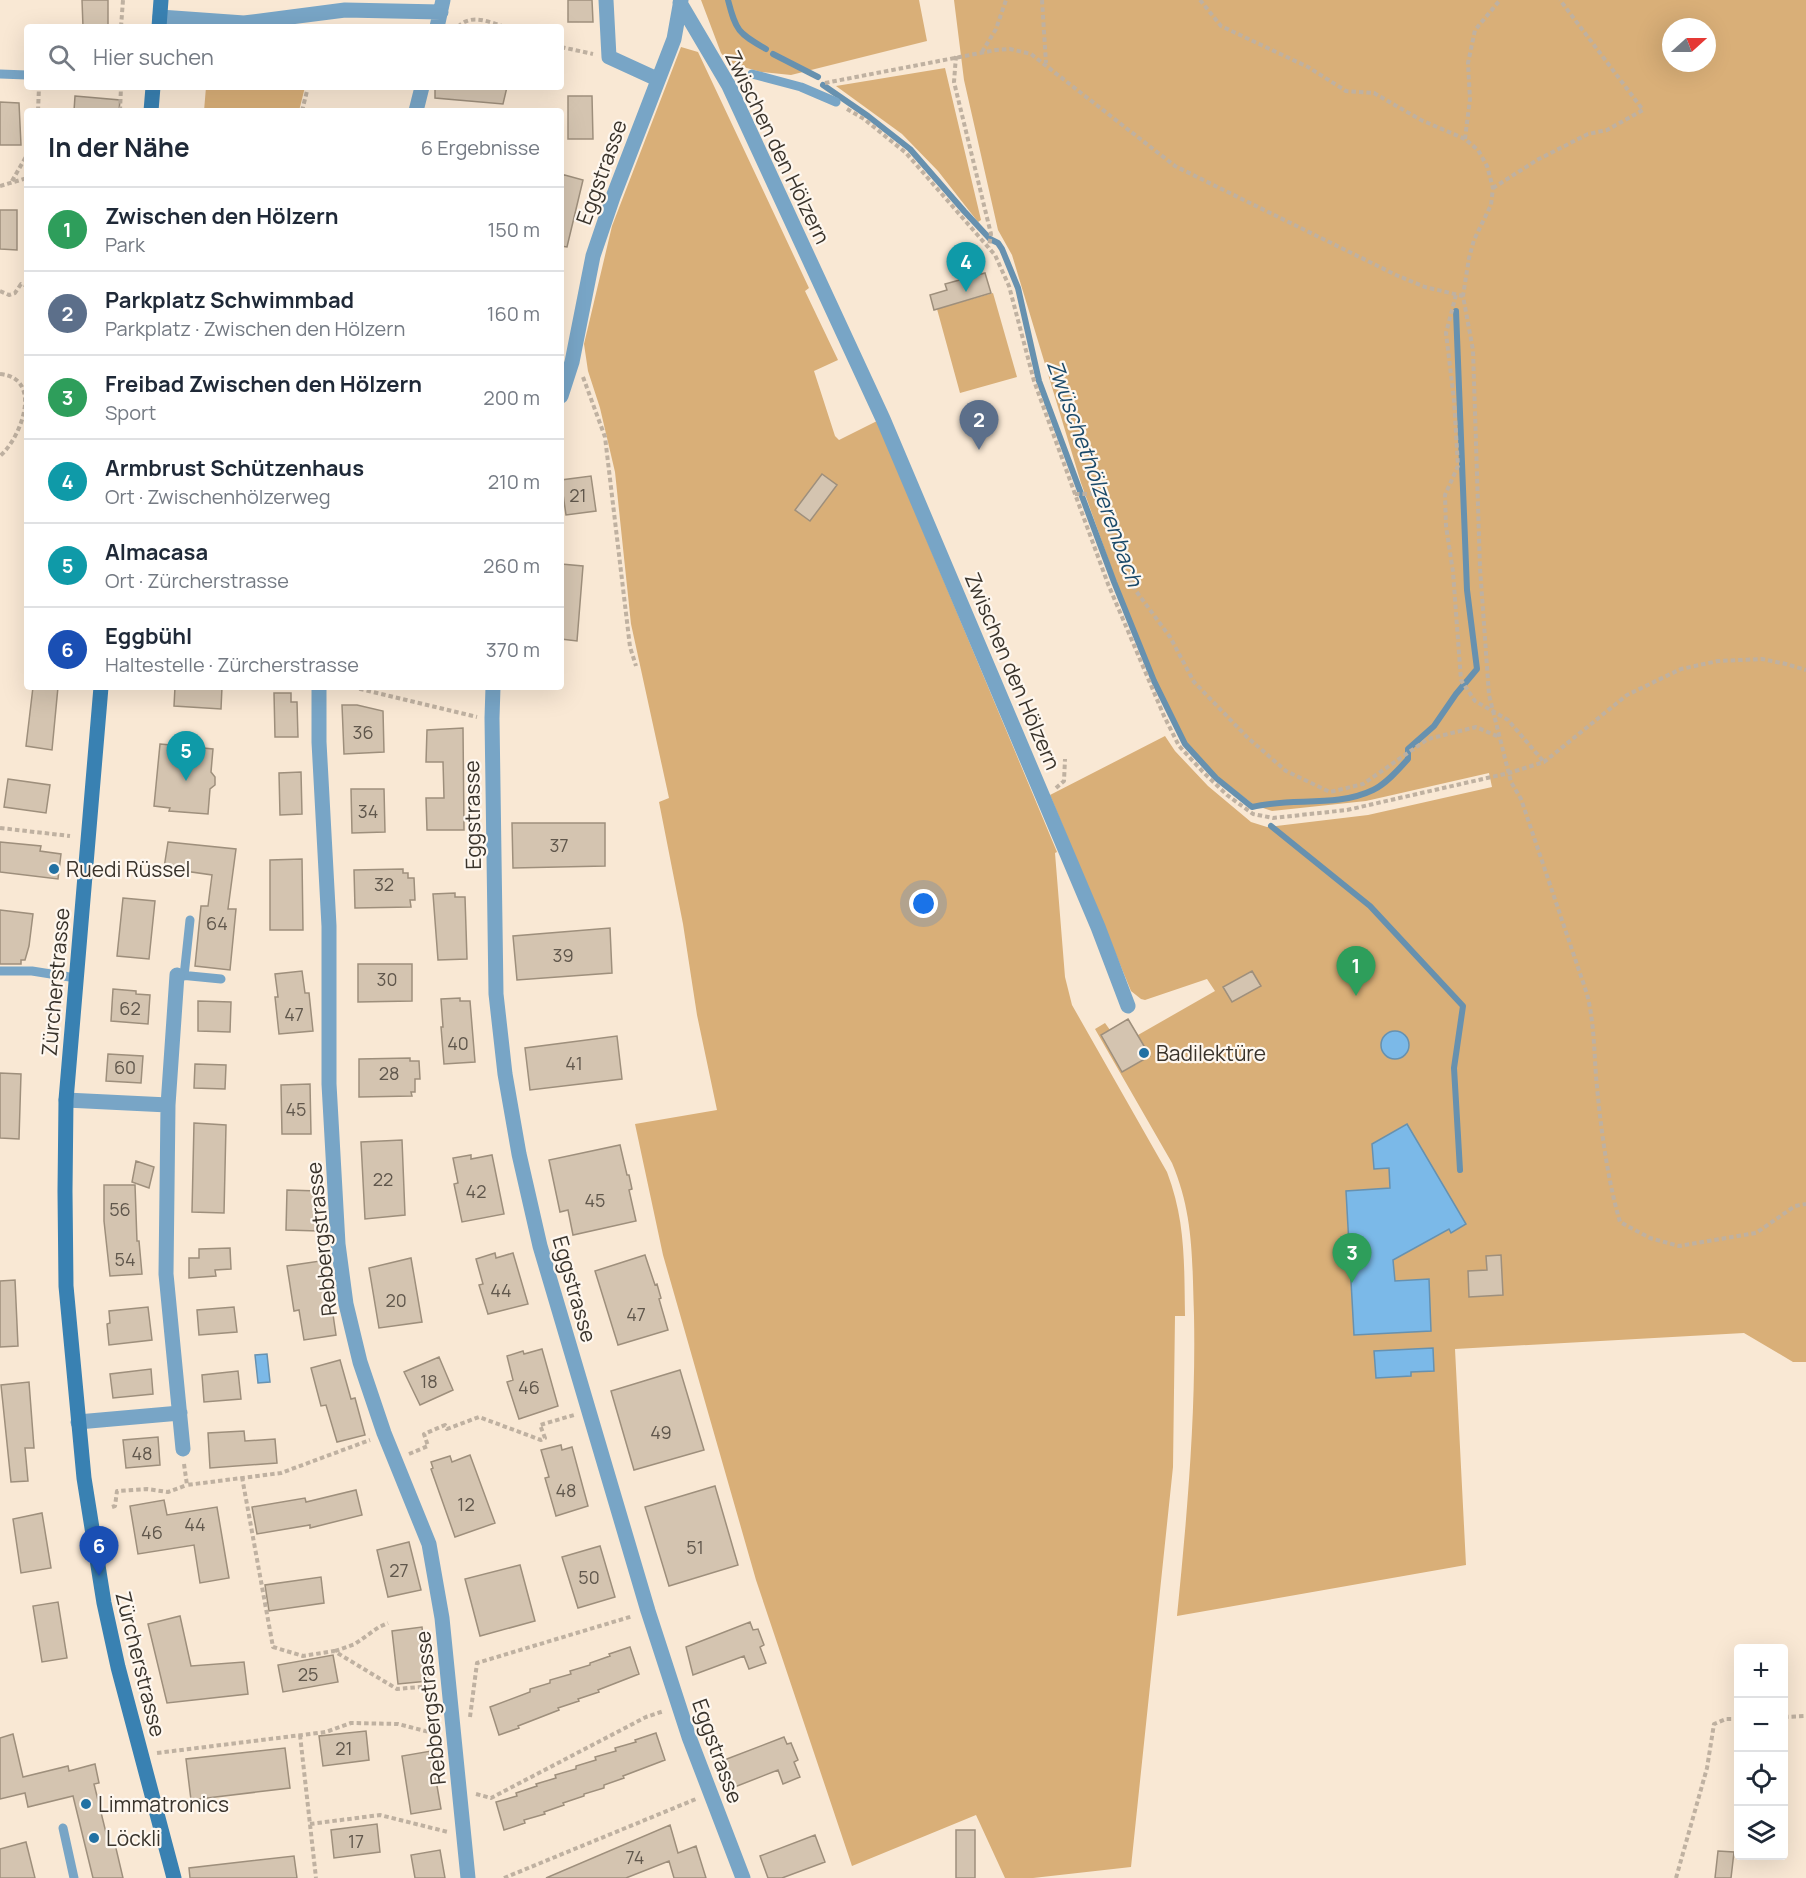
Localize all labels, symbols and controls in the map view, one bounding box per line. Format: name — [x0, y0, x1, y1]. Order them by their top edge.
north arrow — [1662, 18, 1716, 72]
search box — [24, 24, 564, 90]
icon: search — [45, 41, 78, 74]
text: Hier suchen — [93, 42, 214, 72]
street label: Zwischen den Hölzern — [719, 46, 837, 248]
street label: Eggstrasse — [569, 116, 633, 228]
text: In der Nähe — [48, 129, 190, 165]
text: 6 Ergebnisse — [421, 134, 540, 161]
text: Zwischen den Hölzern — [105, 201, 338, 231]
text: 1 — [63, 216, 72, 243]
text: 150 m — [487, 216, 540, 243]
text: Park — [105, 231, 145, 258]
pin: 4 — [946, 242, 986, 292]
text: Parkplatz Schwimmbad — [105, 285, 354, 315]
text: 2 — [62, 300, 73, 327]
text: 160 m — [487, 300, 540, 327]
text: Parkplatz · Zwischen den Hölzern — [105, 315, 405, 342]
water label: Zwüschethölzerenbach — [1040, 355, 1150, 591]
text: Freibad Zwischen den Hölzern — [105, 369, 422, 399]
text: 3 — [62, 384, 73, 411]
text: 200 m — [483, 384, 540, 411]
text: Sport — [105, 399, 156, 426]
pin: 2 — [960, 400, 998, 450]
text: Armbrust Schützenhaus — [105, 453, 364, 483]
text: 4 — [61, 468, 74, 495]
text: 210 m — [488, 468, 540, 495]
text: Ort · Zwischenhölzerweg — [105, 483, 331, 510]
house number: 21 — [569, 483, 587, 507]
text: Almacasa — [105, 537, 208, 567]
text: 5 — [62, 552, 73, 579]
text: 260 m — [483, 552, 540, 579]
text: Ort · Zürcherstrasse — [105, 567, 289, 594]
street label: Zwischen den Hölzern — [959, 568, 1067, 774]
text: Eggbühl — [105, 621, 192, 651]
text: 6 — [61, 636, 74, 663]
text: 370 m — [486, 636, 540, 663]
text: Haltestelle · Zürcherstrasse — [105, 651, 359, 678]
house number: 36 — [352, 720, 374, 744]
pin: 5 — [166, 732, 206, 781]
street label: Eggstrasse — [457, 760, 487, 870]
house number: 34 — [358, 799, 378, 823]
house number: 37 — [550, 833, 569, 857]
place label: Ruedi Rüssel — [66, 855, 190, 883]
marker: Ruedi Rüssel — [47, 862, 61, 876]
house number: 32 — [374, 872, 394, 896]
your location — [909, 889, 938, 918]
street label: Zürcherstrasse — [35, 907, 75, 1057]
house number: 64 — [206, 911, 228, 935]
house number: 39 — [552, 943, 574, 967]
pin: 1 — [1336, 946, 1376, 996]
house number: 30 — [377, 967, 397, 991]
house number: 62 — [119, 996, 141, 1020]
house number: 47 — [284, 1002, 304, 1026]
house number: 40 — [447, 1031, 469, 1055]
place label: Badilektüre — [1156, 1039, 1266, 1067]
marker: Badilektüre — [1137, 1046, 1151, 1060]
house number: 41 — [565, 1051, 583, 1075]
house number: 60 — [114, 1055, 136, 1079]
house number: 28 — [379, 1061, 399, 1085]
house number: 45 — [285, 1097, 307, 1121]
street label: Rebbergstrasse — [299, 1161, 343, 1317]
house number: 22 — [373, 1167, 393, 1191]
house number: 42 — [466, 1179, 486, 1203]
house number: 45 — [584, 1188, 606, 1212]
house number: 56 — [109, 1197, 131, 1221]
street label: Eggstrasse — [546, 1233, 604, 1345]
pin: 3 — [1332, 1234, 1372, 1283]
house number: 54 — [114, 1247, 136, 1271]
house number: 44 — [490, 1278, 512, 1302]
house number: 20 — [385, 1288, 407, 1312]
house number: 47 — [626, 1302, 646, 1326]
house number: 18 — [420, 1369, 438, 1393]
house number: 46 — [518, 1375, 540, 1399]
house number: 49 — [650, 1420, 672, 1444]
house number: 48 — [131, 1441, 153, 1465]
house number: 48 — [555, 1478, 577, 1502]
house number: 12 — [457, 1492, 475, 1516]
house number: 44 — [184, 1512, 206, 1536]
house number: 46 — [141, 1520, 163, 1544]
pin: 6 — [80, 1526, 118, 1576]
house number: 51 — [686, 1535, 704, 1559]
house number: 27 — [389, 1558, 409, 1582]
house number: 50 — [578, 1565, 600, 1589]
street label: Zürcherstrasse — [109, 1588, 173, 1740]
street label: Rebbergstrasse — [408, 1630, 452, 1786]
map controls — [1734, 1644, 1788, 1860]
button: + — [1734, 1644, 1788, 1698]
house number: 25 — [298, 1662, 318, 1686]
street label: Eggstrasse — [686, 1695, 750, 1807]
button: − — [1734, 1698, 1788, 1752]
house number: 21 — [335, 1736, 353, 1760]
button: locate — [1734, 1752, 1788, 1806]
place label: Limmatronics — [98, 1790, 229, 1818]
marker: Limmatronics — [79, 1797, 93, 1811]
button: layers — [1734, 1806, 1788, 1860]
place label: Löckli — [106, 1824, 161, 1852]
house number: 17 — [348, 1829, 364, 1853]
marker: Löckli — [87, 1831, 101, 1845]
house number: 74 — [626, 1845, 644, 1869]

